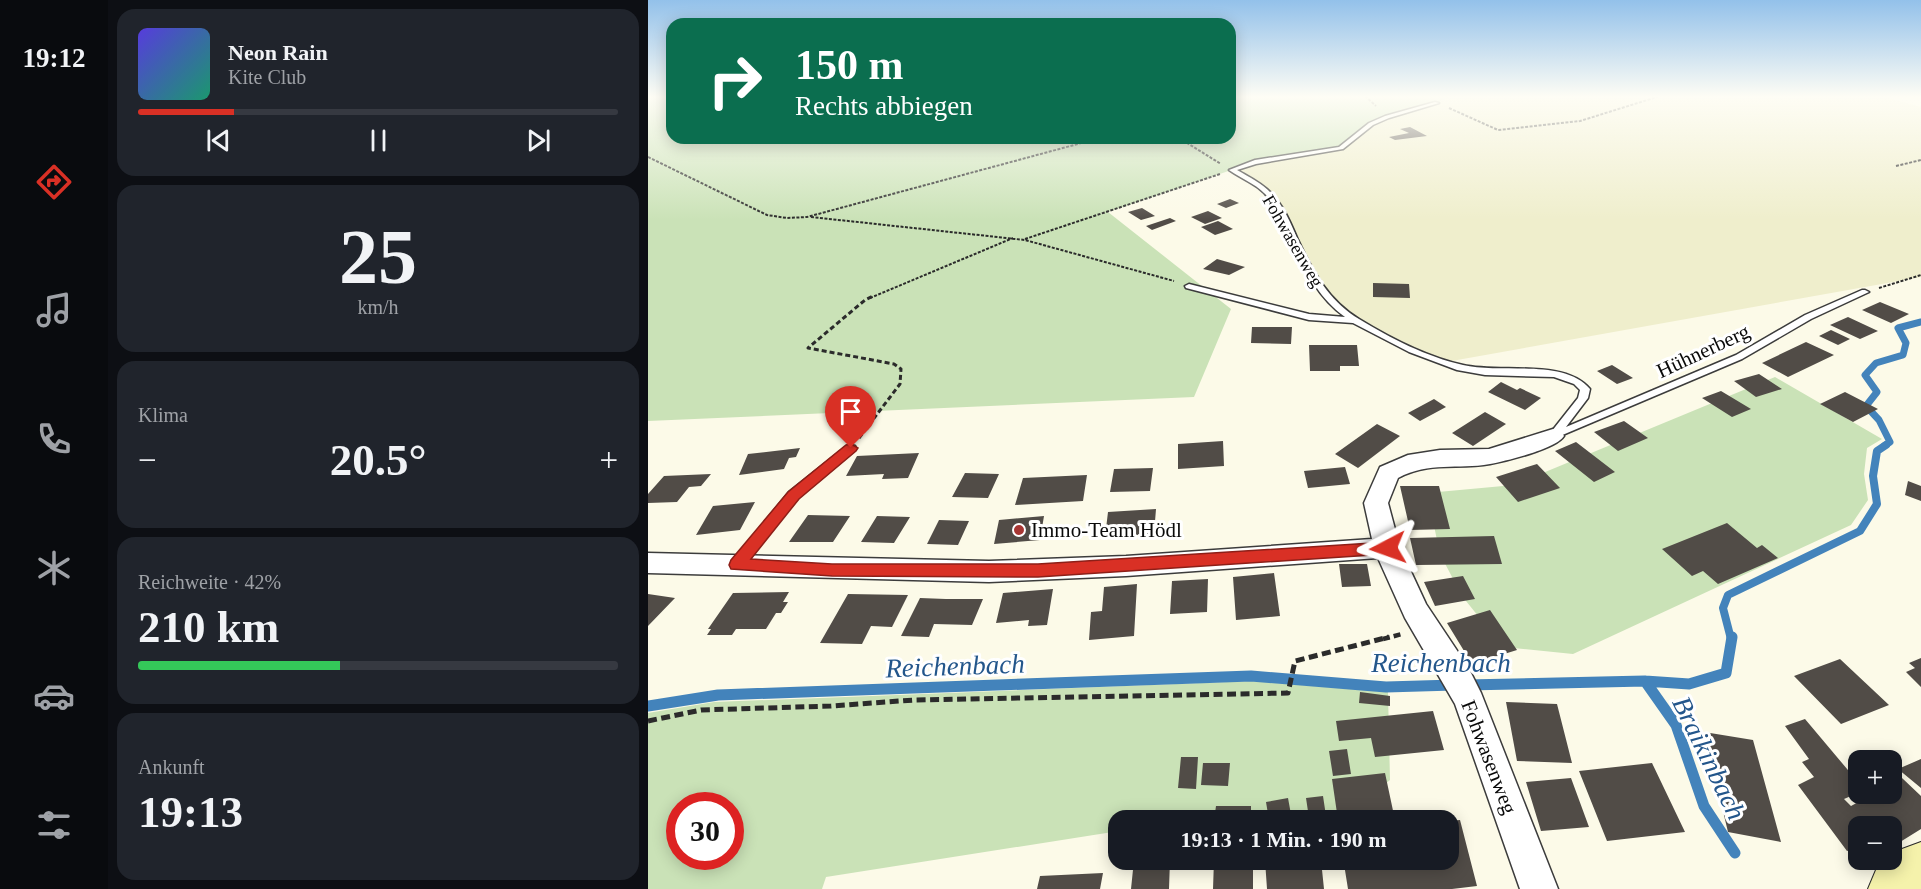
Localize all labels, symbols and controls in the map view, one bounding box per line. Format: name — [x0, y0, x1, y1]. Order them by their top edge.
text: Neon Rain — [228, 40, 328, 65]
icon: right — [696, 42, 774, 120]
text: 150 m — [795, 42, 904, 88]
text: 19:12 — [23, 43, 86, 73]
text: Kite Club — [228, 66, 306, 88]
text: Rechts abbiegen — [795, 91, 973, 121]
icon: previous — [202, 124, 235, 157]
icon: pause — [362, 124, 395, 157]
icon: next — [522, 124, 555, 157]
icon: directions — [33, 161, 75, 203]
street label: Fohwasenweg — [1259, 191, 1327, 291]
text: 25 — [339, 213, 417, 300]
icon: music — [33, 289, 75, 331]
text: km/h — [357, 296, 399, 318]
street label: Hühnerberg — [1653, 319, 1754, 383]
pin — [825, 386, 876, 448]
icon: arrive — [834, 395, 867, 428]
text: Klima — [138, 404, 188, 426]
icon: phone — [33, 418, 75, 460]
text: 20.5° — [330, 435, 426, 485]
text: − — [138, 442, 157, 478]
text: + — [599, 442, 618, 478]
position arrow — [1356, 516, 1420, 580]
place label: Immo-Team Hödl — [1031, 518, 1182, 542]
marker: Immo-Team Hödl — [1012, 523, 1026, 537]
icon: climate — [33, 547, 75, 589]
text: Reichweite · 42% — [138, 571, 281, 593]
text: 210 km — [138, 602, 279, 652]
water label: Reichenbach — [1370, 648, 1511, 678]
water label: Reichenbach — [884, 649, 1025, 683]
icon: car — [33, 675, 75, 717]
water label: Braikinbach — [1666, 691, 1752, 825]
street label: Fohwasenweg — [1456, 697, 1522, 818]
map controls — [1848, 750, 1902, 870]
button: + — [1848, 750, 1902, 804]
text: Ankunft — [138, 756, 205, 778]
text: 19:13 — [138, 787, 243, 837]
speed limit sign: 30 — [666, 792, 744, 870]
icon: filters — [33, 804, 75, 846]
button: − — [1848, 816, 1902, 870]
text: 19:13 · 1 Min. · 190 m — [1181, 827, 1386, 852]

